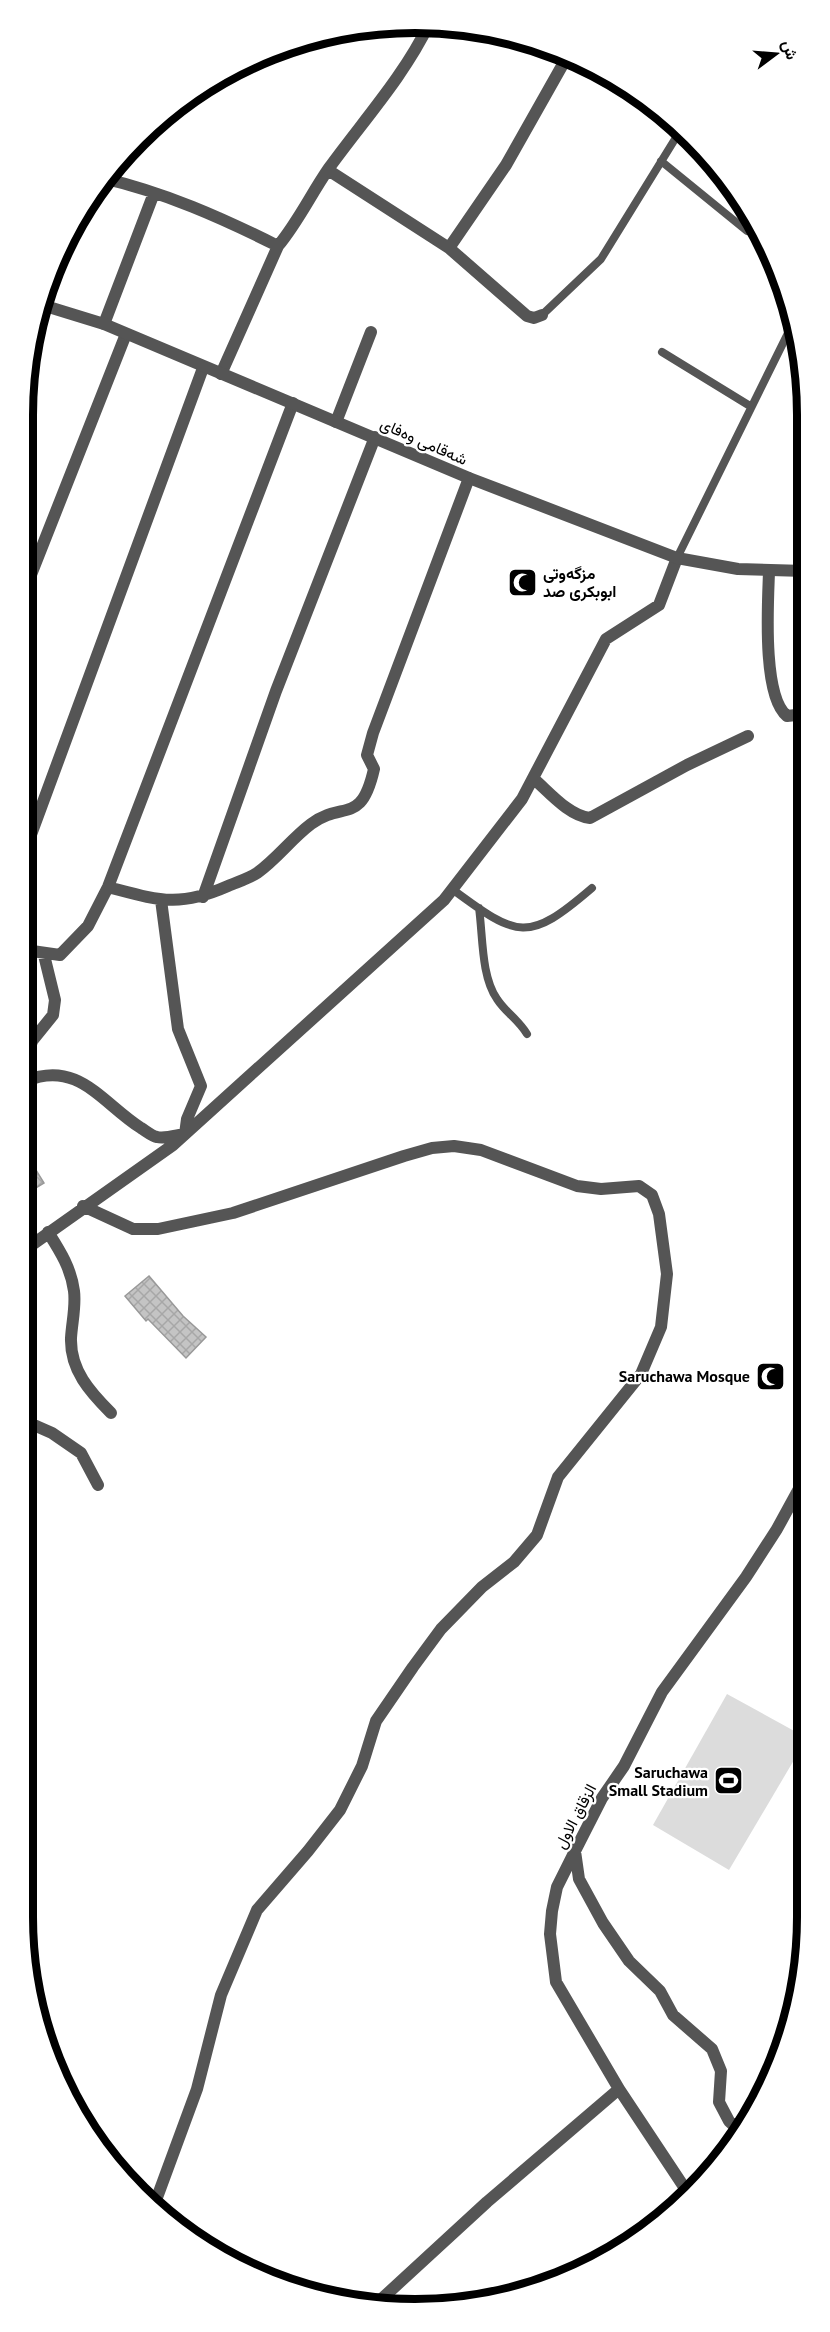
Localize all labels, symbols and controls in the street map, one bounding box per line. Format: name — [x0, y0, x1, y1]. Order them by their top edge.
north arrow — [746, 24, 806, 84]
text: ش — [778, 38, 803, 62]
street label: شەقامی وەفای — [377, 413, 471, 470]
place label: مزگەوتی ابوبکری صد — [543, 563, 616, 602]
mosque icon: مزگەوتی ابوبکری صد — [506, 566, 538, 598]
mosque icon: Saruchawa Mosque — [755, 1360, 787, 1392]
place label: Saruchawa Mosque — [619, 1366, 750, 1386]
place label: Saruchawa Small Stadium — [609, 1762, 708, 1800]
sports icon: Saruchawa Small Stadium — [713, 1765, 745, 1797]
street label: الزقاق الاول — [550, 1780, 601, 1852]

